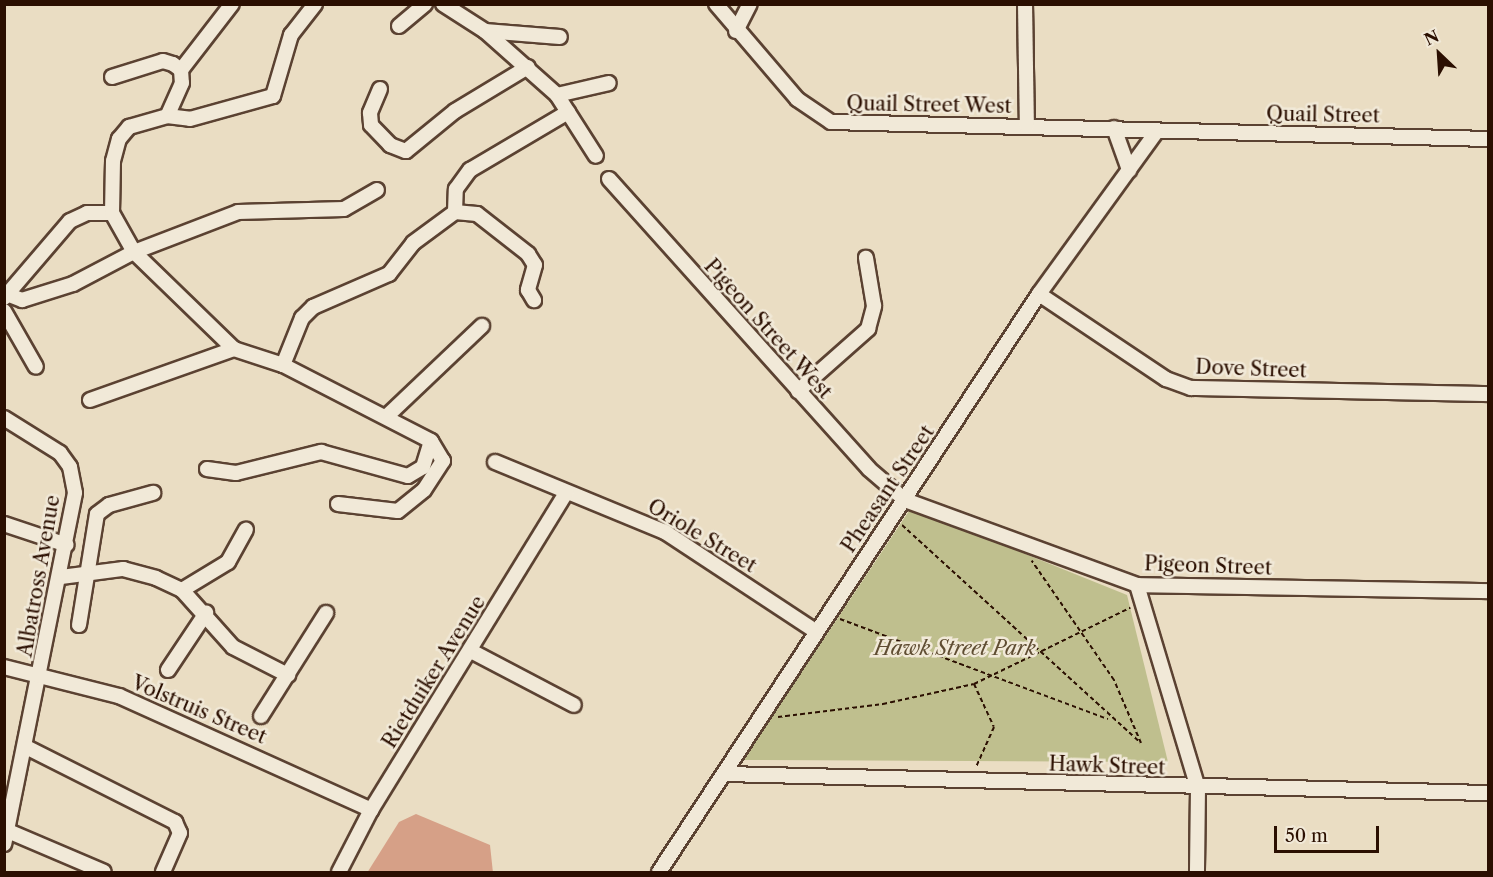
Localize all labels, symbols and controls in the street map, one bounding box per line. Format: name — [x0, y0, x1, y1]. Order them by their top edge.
north arrow — [1409, 24, 1469, 84]
text: N — [1421, 26, 1442, 50]
street label: Quail Street West — [846, 92, 1012, 118]
street label: Quail Street — [1266, 102, 1380, 128]
street label: Pigeon Street West — [699, 254, 837, 404]
street label: Dove Street — [1195, 355, 1307, 383]
street label: Pheasant Street — [837, 421, 939, 557]
street label: Albatross Avenue — [13, 493, 65, 659]
street label: Oriole Street — [643, 494, 761, 578]
street label: Pigeon Street — [1144, 552, 1272, 580]
street label: Rietduiker Avenue — [377, 591, 491, 753]
park label: Hawk Street Park — [874, 636, 1036, 660]
street label: Volstruis Street — [128, 671, 270, 749]
street label: Hawk Street — [1048, 752, 1166, 780]
scale bar — [1277, 814, 1382, 852]
text: 50 m — [1285, 825, 1328, 847]

